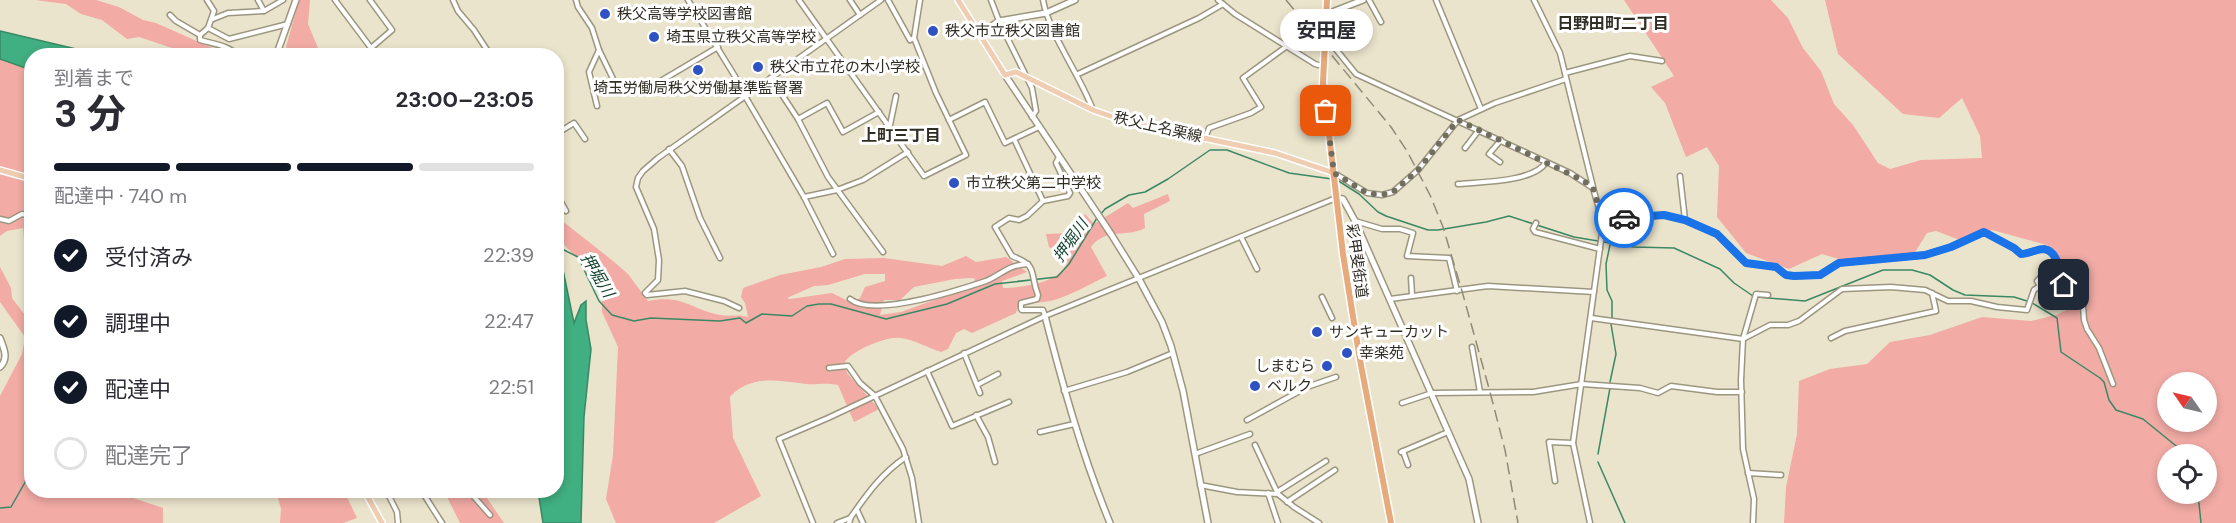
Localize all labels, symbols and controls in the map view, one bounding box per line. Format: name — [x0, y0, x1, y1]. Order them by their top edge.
place label: 秩父高等学校図書館 — [617, 4, 752, 24]
marker: 秩父高等学校図書館 — [598, 7, 612, 21]
callout: 安田屋 — [1280, 9, 1372, 51]
district label: 日野田町二丁目 — [1557, 13, 1669, 34]
text: 安田屋 — [1297, 17, 1357, 43]
place label: 秩父市立秩父図書館 — [945, 21, 1080, 41]
marker: 秩父市立秩父図書館 — [926, 24, 940, 38]
place label: 埼玉県立秩父高等学校 — [666, 27, 816, 47]
marker: 埼玉県立秩父高等学校 — [647, 30, 661, 44]
place label: 秩父市立花の木小学校 — [770, 57, 920, 77]
marker: 秩父市立花の木小学校 — [751, 60, 765, 74]
marker: 埼玉労働局秩父労働基準監督署 — [691, 63, 705, 77]
text: 到着まで — [54, 65, 134, 91]
place label: 埼玉労働局秩父労働基準監督署 — [593, 78, 803, 98]
text: 23:00–23:05 — [395, 85, 534, 114]
pin — [1300, 85, 1351, 136]
text: 3 分 — [54, 88, 126, 139]
icon: bag — [1309, 94, 1342, 127]
street label: 秩父上名栗線 — [1112, 107, 1204, 147]
district label: 上町三丁目 — [861, 125, 941, 146]
place label: 市立秩父第二中学校 — [966, 173, 1101, 193]
marker: 市立秩父第二中学校 — [947, 176, 961, 190]
text: 配達中 · 740 m — [54, 183, 187, 209]
courier — [1594, 188, 1654, 248]
icon: car — [1608, 202, 1641, 235]
water label: 押堀川 — [1048, 213, 1094, 266]
street label: 彩甲斐街道 — [1342, 222, 1372, 300]
icon: check — [54, 239, 87, 272]
text: 22:39 — [483, 242, 534, 268]
text: 受付済み — [105, 243, 193, 272]
water label: 押堀川 — [576, 249, 620, 303]
pin — [2038, 259, 2089, 310]
icon: home — [2047, 268, 2080, 301]
icon: check — [54, 305, 87, 338]
text: 22:47 — [484, 308, 534, 334]
text: 調理中 — [105, 309, 171, 338]
place label: サンキューカット — [1329, 322, 1449, 342]
marker: サンキューカット — [1310, 325, 1324, 339]
place label: 幸楽苑 — [1359, 343, 1404, 363]
marker: 幸楽苑 — [1340, 346, 1354, 360]
place label: しまむら — [1255, 356, 1315, 376]
marker: しまむら — [1320, 359, 1334, 373]
icon: check — [54, 371, 87, 404]
north arrow — [2157, 372, 2217, 432]
map controls — [2157, 372, 2217, 504]
text: 22:51 — [488, 374, 534, 400]
text: 配達中 — [105, 375, 171, 404]
place label: ベルク — [1267, 376, 1312, 396]
marker: ベルク — [1248, 379, 1262, 393]
text: 配達完了 — [105, 441, 193, 470]
button: locate — [2157, 444, 2217, 504]

